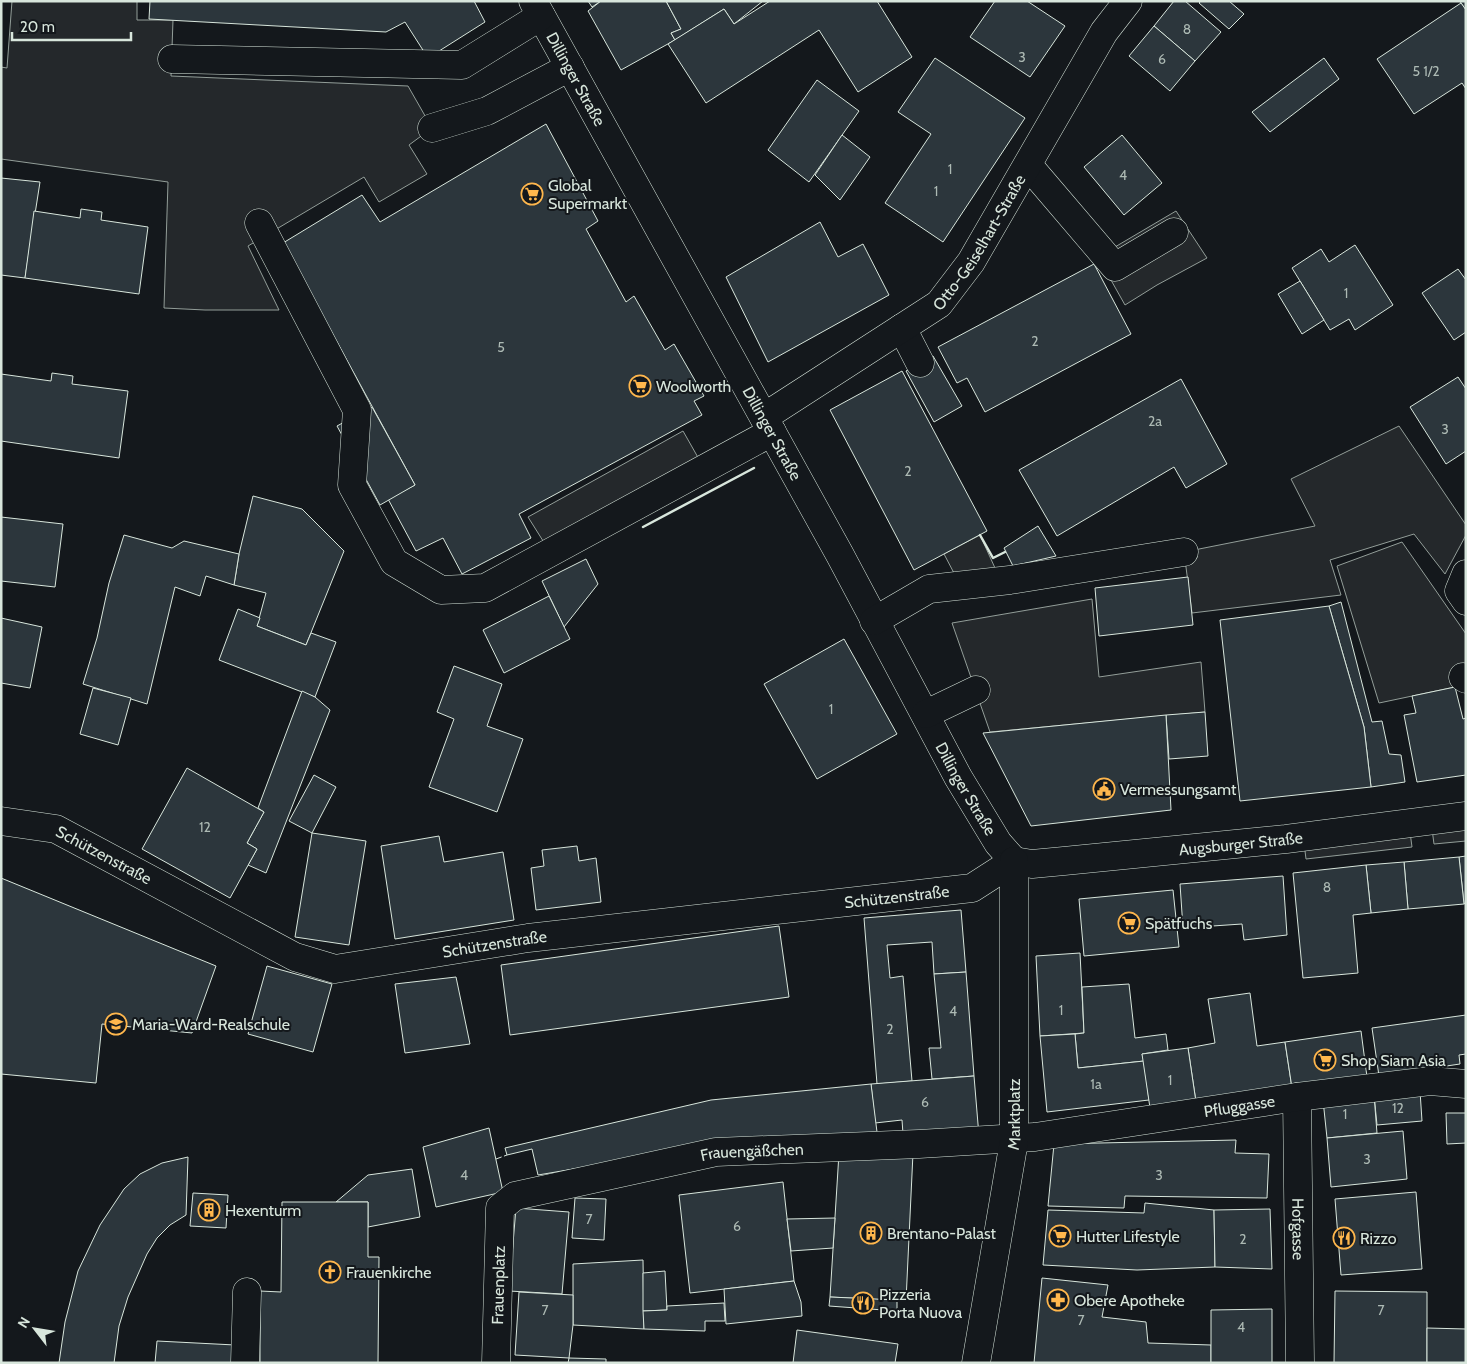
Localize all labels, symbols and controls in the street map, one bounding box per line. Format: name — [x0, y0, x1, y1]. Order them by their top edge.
scale bar — [12, 10, 131, 42]
text: 20 m — [20, 18, 55, 36]
house number: 8 — [1183, 20, 1191, 38]
street label: Dillinger Straße — [543, 29, 610, 129]
house number: 3 — [1018, 48, 1026, 66]
house number: 6 — [1158, 50, 1166, 68]
house number: 5 1/2 — [1412, 62, 1440, 80]
house number: 1 — [948, 160, 952, 178]
house number: 4 — [1119, 166, 1127, 184]
street label: Otto-Geiselhart-Straße — [928, 171, 1029, 314]
place label: Global Supermarkt — [548, 176, 628, 213]
supermarket icon: Global Supermarkt — [520, 182, 544, 206]
house number: 1 — [934, 182, 938, 200]
house number: 1 — [1344, 284, 1348, 302]
house number: 2 — [1031, 332, 1039, 350]
house number: 5 — [497, 338, 505, 356]
supermarket icon: Woolworth — [628, 374, 652, 398]
place label: Woolworth — [656, 377, 731, 396]
street label: Dillinger Straße — [739, 383, 806, 483]
house number: 2a — [1148, 412, 1162, 430]
house number: 3 — [1441, 420, 1449, 438]
house number: 2 — [904, 462, 912, 480]
house number: 1 — [829, 700, 833, 718]
street label: Dillinger Straße — [932, 739, 1000, 839]
public building icon: Vermessungsamt — [1092, 777, 1116, 801]
place label: Vermessungsamt — [1120, 780, 1237, 799]
house number: 12 — [199, 818, 211, 836]
street label: Schützenstraße — [53, 821, 155, 888]
street label: Augsburger Straße — [1178, 827, 1304, 859]
house number: 8 — [1323, 878, 1331, 896]
street label: Schützenstraße — [843, 881, 950, 912]
supermarket icon: Spätfuchs — [1117, 911, 1141, 935]
place label: Spätfuchs — [1145, 914, 1213, 933]
street label: Schützenstraße — [441, 926, 548, 961]
house number: 1 — [1059, 1001, 1063, 1019]
house number: 4 — [949, 1002, 957, 1020]
school or university icon: Maria-Ward-Realschule — [104, 1012, 128, 1036]
place label: Maria-Ward-Realschule — [132, 1015, 290, 1034]
house number: 2 — [886, 1020, 894, 1038]
supermarket icon: Shop Siam Asia — [1313, 1048, 1337, 1072]
place label: Shop Siam Asia — [1341, 1051, 1446, 1070]
house number: 1 — [1168, 1071, 1172, 1089]
house number: 1a — [1090, 1075, 1102, 1093]
street label: Marktplatz — [1003, 1078, 1024, 1151]
street label: Pfluggasse — [1202, 1091, 1276, 1121]
house number: 6 — [921, 1093, 929, 1111]
house number: 12 — [1392, 1099, 1404, 1117]
house number: 1 — [1343, 1105, 1347, 1123]
street label: Frauengäßchen — [698, 1139, 804, 1165]
house number: 3 — [1363, 1150, 1371, 1168]
house number: 4 — [460, 1166, 468, 1184]
house number: 3 — [1155, 1166, 1163, 1184]
building icon: Hexenturm — [197, 1198, 221, 1222]
street label: Hofgasse — [1289, 1198, 1308, 1260]
place label: Hexenturm — [225, 1201, 301, 1220]
house number: 7 — [585, 1210, 593, 1228]
house number: 6 — [733, 1217, 741, 1235]
building icon: Brentano-Palast — [859, 1221, 883, 1245]
place label: Brentano-Palast — [887, 1224, 997, 1243]
supermarket icon: Hutter Lifestyle — [1048, 1224, 1072, 1248]
restaurant icon: Rizzo — [1332, 1226, 1356, 1250]
place label: Hutter Lifestyle — [1076, 1227, 1180, 1246]
place label: Rizzo — [1360, 1229, 1397, 1248]
house number: 2 — [1239, 1230, 1247, 1248]
street label: Frauenplatz — [487, 1245, 509, 1325]
church icon: Frauenkirche — [318, 1260, 342, 1284]
place label: Frauenkirche — [346, 1263, 431, 1282]
place label: Pizzeria Porta Nuova — [879, 1285, 962, 1322]
pharmacy icon: Obere Apotheke — [1046, 1288, 1070, 1312]
restaurant icon: Pizzeria Porta Nuova — [851, 1291, 875, 1315]
place label: Obere Apotheke — [1074, 1291, 1185, 1310]
house number: 7 — [541, 1301, 549, 1319]
house number: 7 — [1377, 1301, 1385, 1319]
north arrow — [10, 1304, 60, 1354]
house number: 7 — [1077, 1311, 1085, 1329]
text: N — [14, 1313, 34, 1331]
house number: 4 — [1237, 1318, 1245, 1336]

